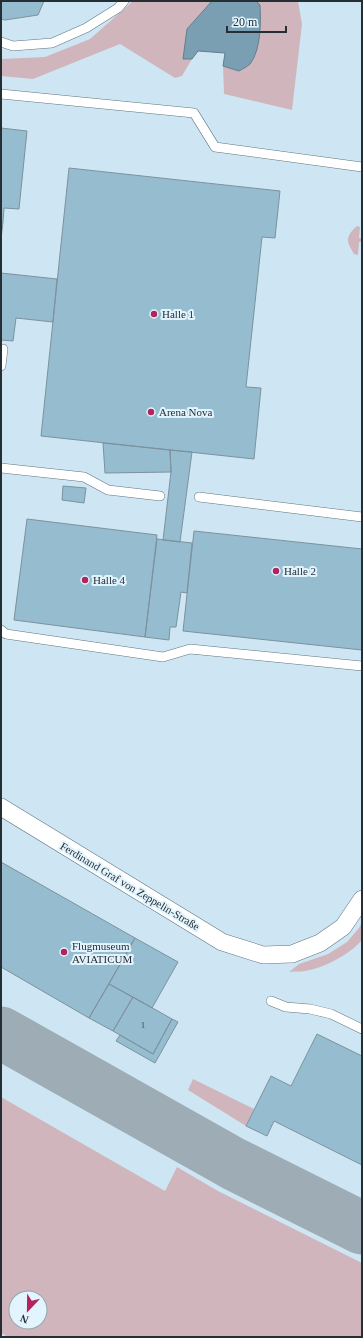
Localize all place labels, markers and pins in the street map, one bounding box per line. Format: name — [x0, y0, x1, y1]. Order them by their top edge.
place label: Halle 1 — [162, 308, 194, 320]
marker: Halle 1 — [149, 309, 159, 319]
place label: Arena Nova — [159, 406, 213, 418]
marker: Arena Nova — [146, 407, 156, 417]
place label: Halle 2 — [284, 565, 316, 577]
marker: Halle 2 — [271, 566, 281, 576]
place label: Halle 4 — [93, 574, 126, 586]
marker: Halle 4 — [80, 575, 90, 585]
place label: Flugmuseum AVIATICUM — [72, 940, 133, 965]
marker: Flugmuseum AVIATICUM — [59, 947, 69, 957]

